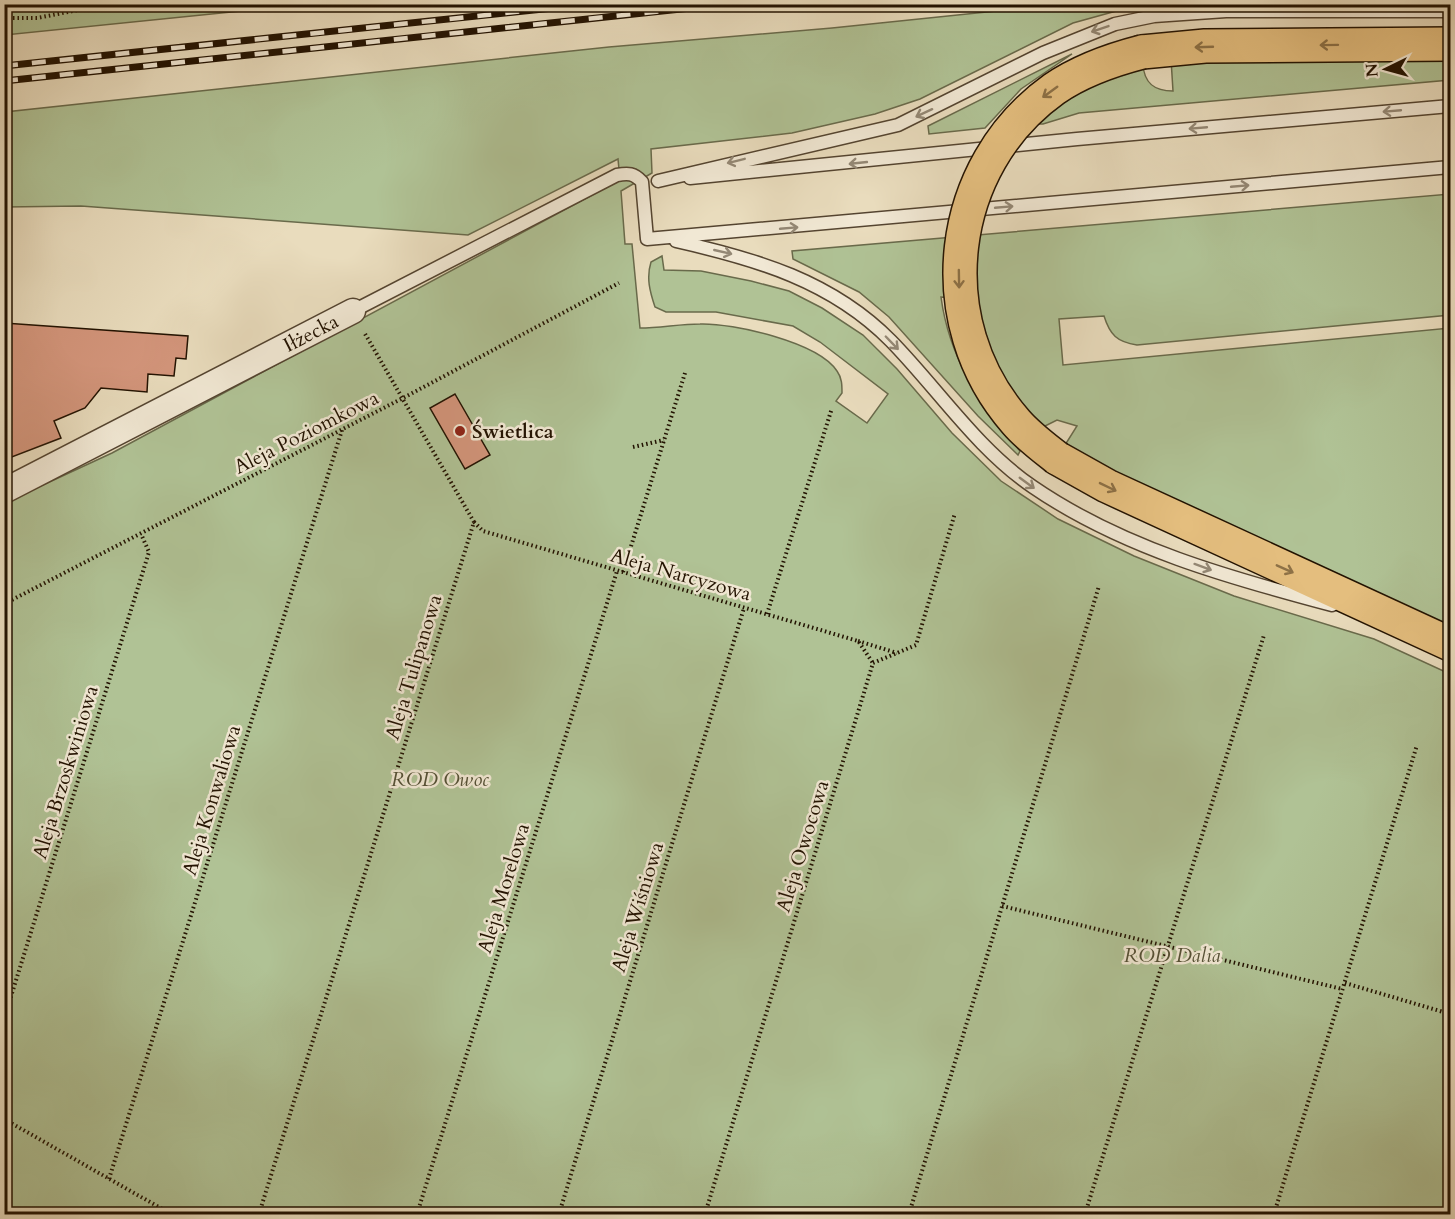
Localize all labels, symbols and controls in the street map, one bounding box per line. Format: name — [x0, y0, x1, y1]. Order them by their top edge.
one-way arrow — [1091, 25, 1110, 36]
one-way arrow — [1320, 39, 1340, 51]
north arrow — [1356, 39, 1416, 99]
one-way arrow — [1194, 41, 1214, 52]
text: N — [1360, 62, 1384, 78]
one-way arrow — [1043, 86, 1059, 98]
one-way arrow — [1383, 106, 1403, 117]
one-way arrow — [916, 108, 934, 120]
one-way arrow — [1188, 123, 1208, 134]
one-way arrow — [727, 156, 746, 168]
one-way arrow — [848, 158, 868, 169]
one-way arrow — [1229, 180, 1249, 191]
one-way arrow — [993, 201, 1013, 212]
one-way arrow — [778, 222, 798, 233]
one-way arrow — [713, 246, 732, 258]
one-way arrow — [953, 268, 965, 288]
street label: Iłżecka — [278, 308, 344, 359]
one-way arrow — [885, 336, 899, 351]
street label: Aleja Poziomkowa — [229, 384, 384, 481]
place label: Świetlica — [472, 418, 554, 445]
marker: Świetlica — [453, 424, 467, 438]
one-way arrow — [1019, 477, 1035, 489]
one-way arrow — [1099, 481, 1117, 493]
street label: Aleja Narcyzowa — [607, 541, 755, 608]
one-way arrow — [1193, 563, 1211, 574]
one-way arrow — [1276, 563, 1294, 575]
street label: Aleja Tulipanowa — [379, 591, 449, 743]
street label: Aleja Brzoskwiniowa — [26, 682, 105, 862]
street label: Aleja Konwaliowa — [176, 721, 247, 879]
park label: ROD Owoc — [391, 766, 489, 793]
street label: Aleja Owocowa — [770, 776, 835, 916]
street label: Aleja Morelowa — [471, 819, 536, 956]
street label: Aleja Wiśniowa — [605, 838, 670, 976]
park label: ROD Dalia — [1124, 942, 1220, 969]

